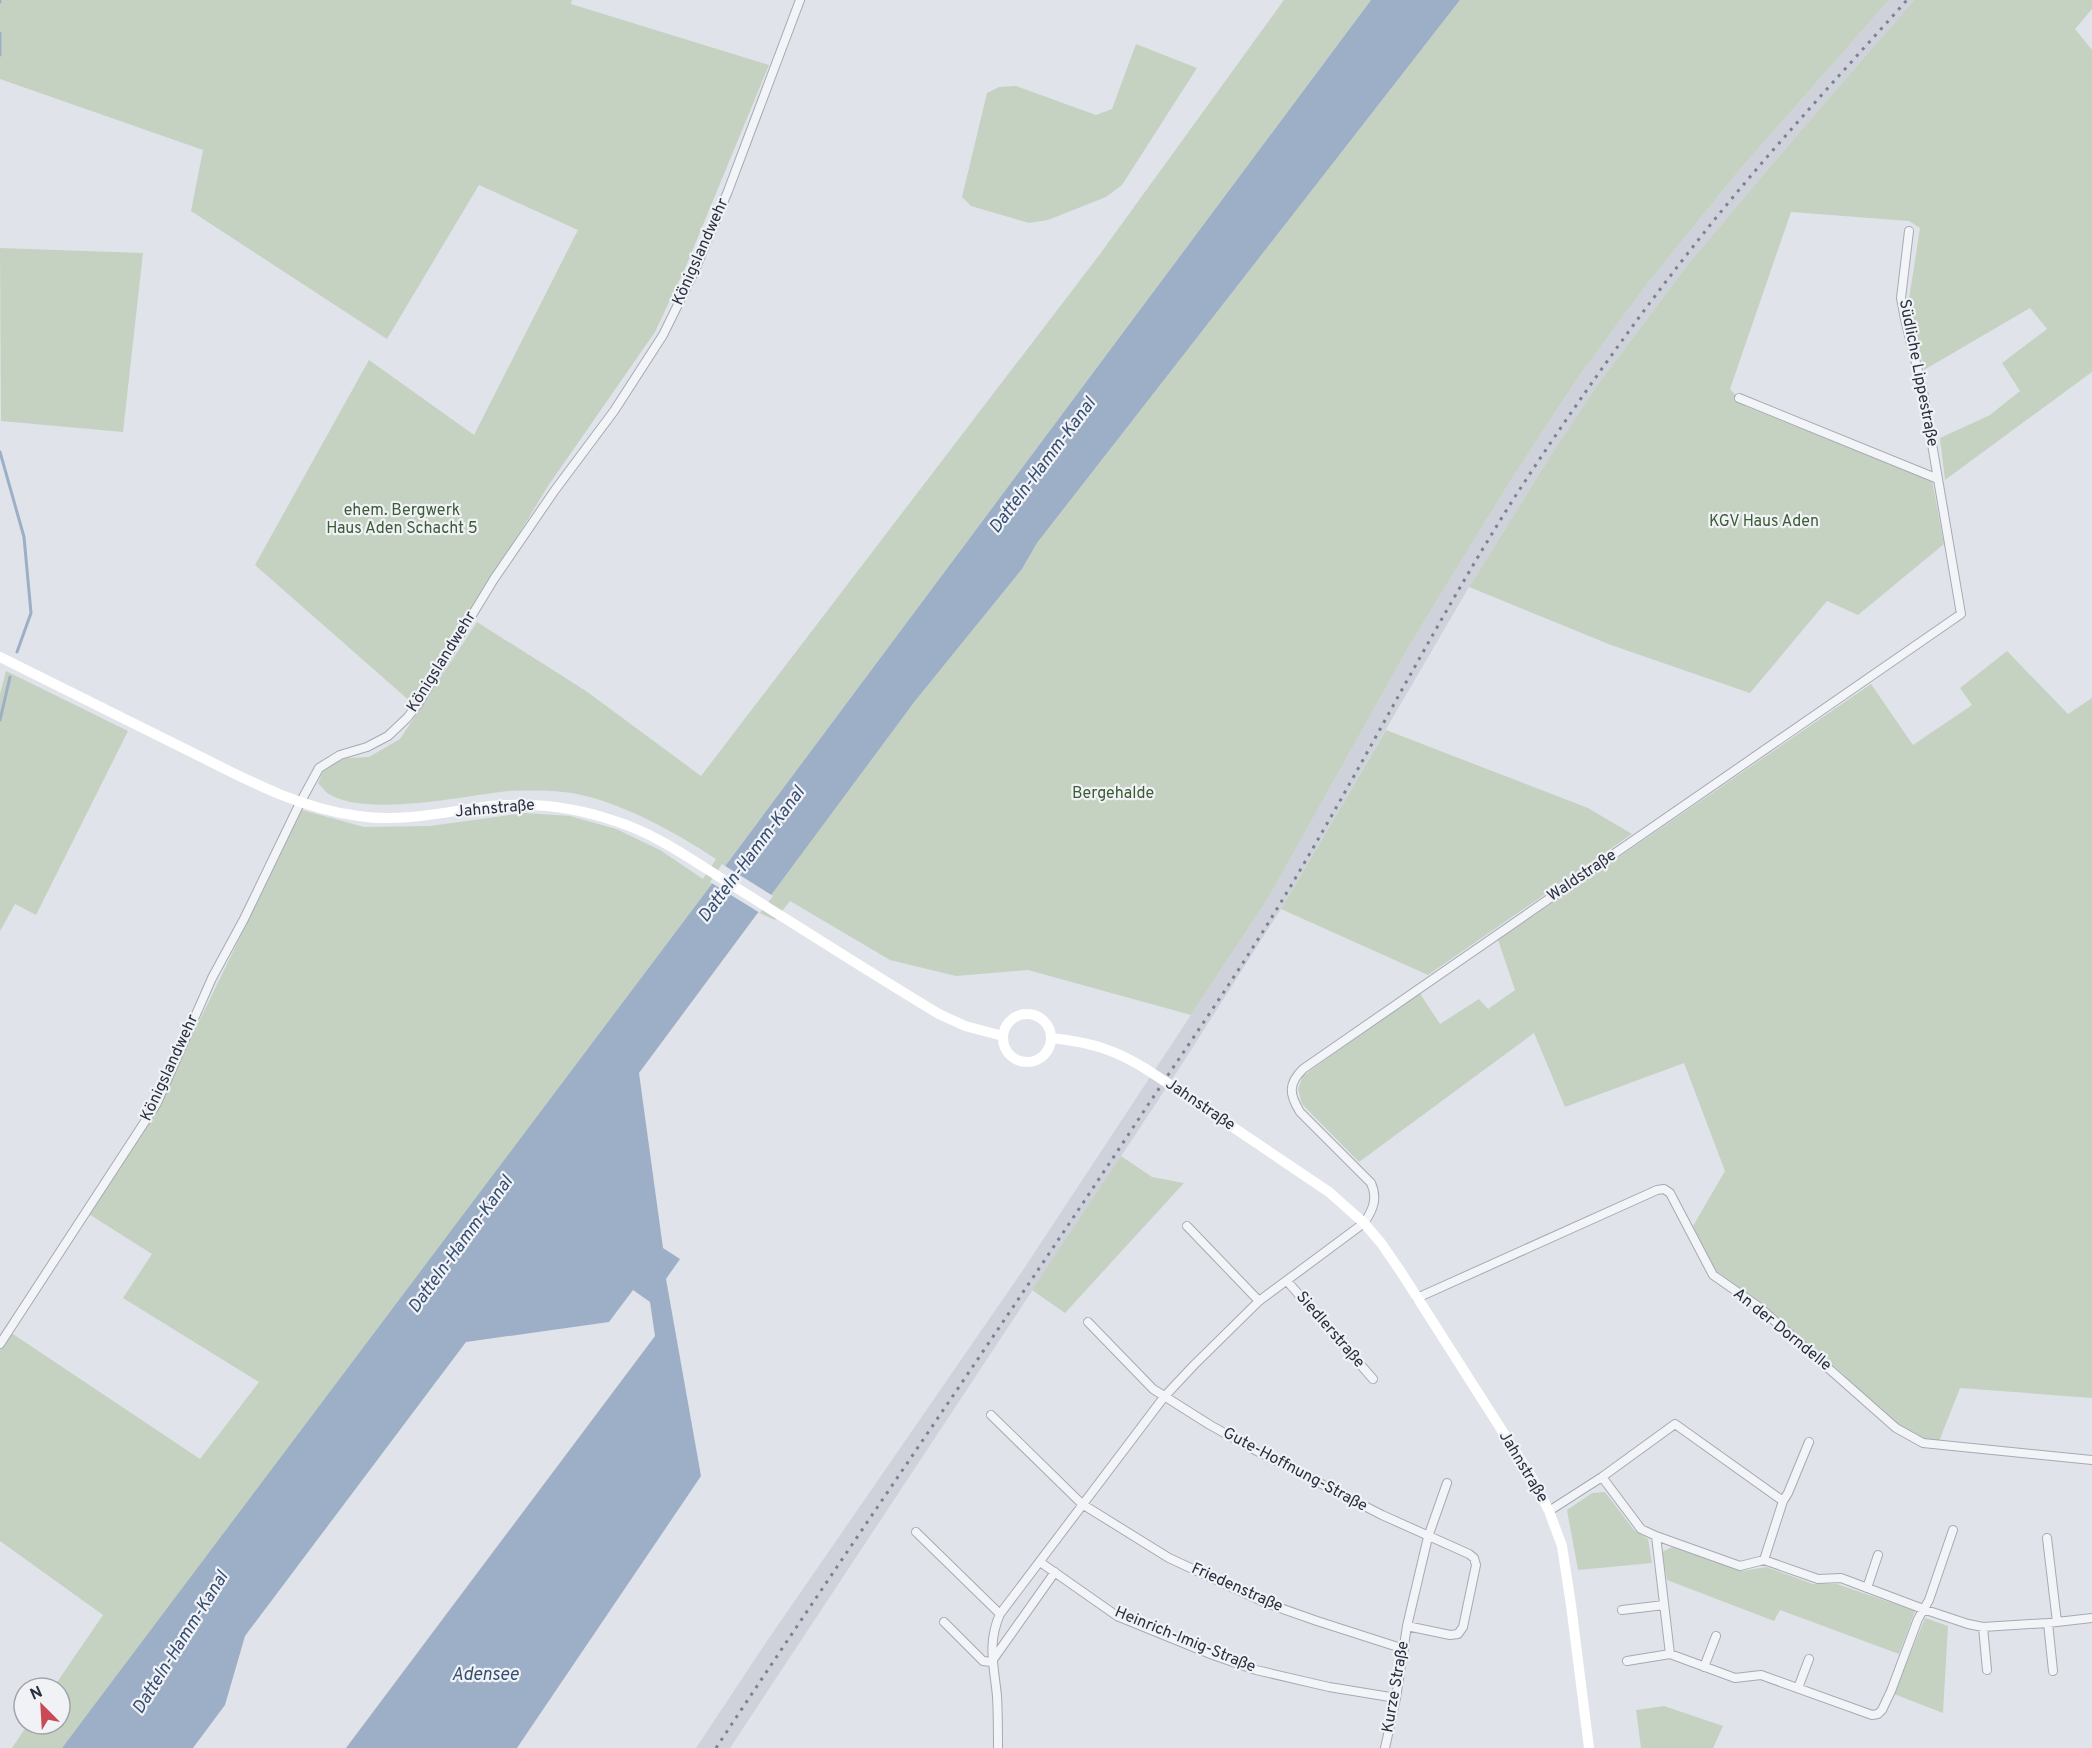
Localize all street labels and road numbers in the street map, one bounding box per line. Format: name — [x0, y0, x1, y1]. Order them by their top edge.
street label: Königslandwehr — [668, 195, 734, 309]
street label: Südliche Lippestraße — [1894, 298, 1942, 448]
street label: Königslandwehr — [403, 608, 481, 716]
street label: Jahnstraße — [454, 796, 536, 822]
street label: Waldstraße — [1544, 846, 1620, 906]
street label: Königslandwehr — [137, 1012, 203, 1124]
street label: Jahnstraße — [1161, 1074, 1239, 1136]
street label: An der Dorndelle — [1729, 1284, 1835, 1376]
street label: Siedlerstraße — [1291, 1288, 1369, 1372]
street label: Gute-Hoffnung-Straße — [1219, 1423, 1371, 1517]
street label: Jahnstraße — [1494, 1428, 1552, 1506]
street label: Friedenstraße — [1188, 1559, 1286, 1617]
street label: Heinrich-Imig-Straße — [1112, 1603, 1258, 1677]
street label: Kurze Straße — [1378, 1640, 1414, 1734]

